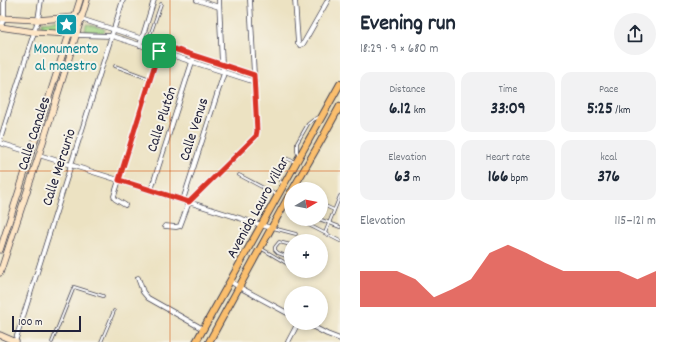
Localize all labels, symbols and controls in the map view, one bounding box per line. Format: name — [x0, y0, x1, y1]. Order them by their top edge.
text: Evening run — [360, 9, 456, 40]
place icon: Monumento al maestro — [53, 12, 79, 38]
button: share — [614, 13, 656, 55]
pin — [142, 34, 176, 68]
place label: Monumento al maestro — [34, 39, 99, 78]
icon: arrive — [148, 40, 170, 62]
text: 18:29 · 9 × 680 m — [360, 40, 438, 59]
text: Distance — [389, 82, 425, 98]
text: Time — [499, 82, 517, 98]
text: Pace — [599, 82, 618, 98]
street label: Calle Plutón — [142, 84, 184, 155]
street label: Calle Canales — [13, 94, 57, 173]
street label: Calle Venus — [174, 95, 215, 164]
text: 6.12 — [389, 98, 411, 122]
text: 33:09 — [491, 98, 525, 122]
text: 5:25 — [587, 98, 613, 122]
text: km — [411, 103, 426, 119]
text: /km — [613, 103, 631, 119]
street label: Calle Mercurio — [37, 126, 83, 209]
text: Elevation — [388, 150, 426, 166]
text: Heart rate — [486, 150, 530, 166]
text: kcal — [600, 150, 617, 166]
street label: Avenida Lauro Villar — [222, 153, 296, 263]
text: 63 — [394, 166, 410, 190]
text: 166 — [488, 166, 508, 190]
text: 376 — [597, 166, 620, 190]
text: m — [410, 171, 420, 187]
text: bpm — [508, 171, 528, 187]
north arrow — [284, 182, 328, 226]
map controls — [284, 182, 328, 330]
text: Elevation — [360, 212, 405, 231]
text: 115–121 m — [615, 212, 656, 231]
button: + — [284, 234, 328, 278]
button: − — [284, 286, 328, 330]
scale bar — [12, 314, 81, 333]
text: 100 m — [18, 315, 42, 331]

